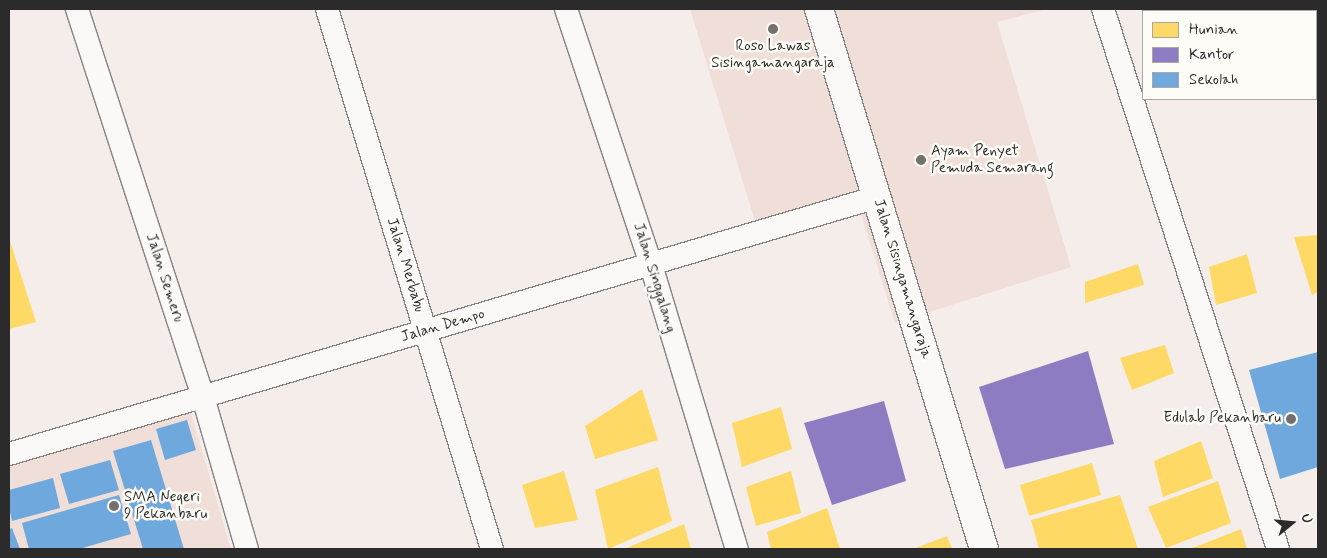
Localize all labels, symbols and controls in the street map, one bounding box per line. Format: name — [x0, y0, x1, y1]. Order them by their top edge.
legend — [1142, 10, 1317, 100]
text: Hunian — [1189, 20, 1238, 40]
marker: Roso Lawas Sisingamangaraja — [767, 23, 779, 35]
place label: Roso Lawas Sisingamangaraja — [711, 37, 835, 72]
text: Kantor — [1189, 45, 1234, 65]
text: Sekolah — [1189, 70, 1238, 90]
place label: Ayam Penyet Pemuda Semarang — [931, 142, 1054, 177]
marker: Ayam Penyet Pemuda Semarang — [915, 154, 927, 166]
street label: Jalan Sisingamangaraja — [869, 197, 935, 361]
street label: Jalan Merbabu — [382, 214, 428, 316]
street label: Jalan Singgalang — [629, 220, 679, 336]
street label: Jalan Semeru — [141, 230, 187, 326]
street label: Jalan Dempo — [399, 305, 487, 347]
place label: Edulab Pekanbaru — [1164, 410, 1281, 428]
marker: Edulab Pekanbaru — [1285, 413, 1297, 425]
place label: SMA Negeri 9 Pekanbaru — [124, 488, 207, 523]
north arrow — [1267, 498, 1317, 548]
marker: SMA Negeri 9 Pekanbaru — [108, 500, 120, 512]
text: U — [1296, 512, 1316, 526]

